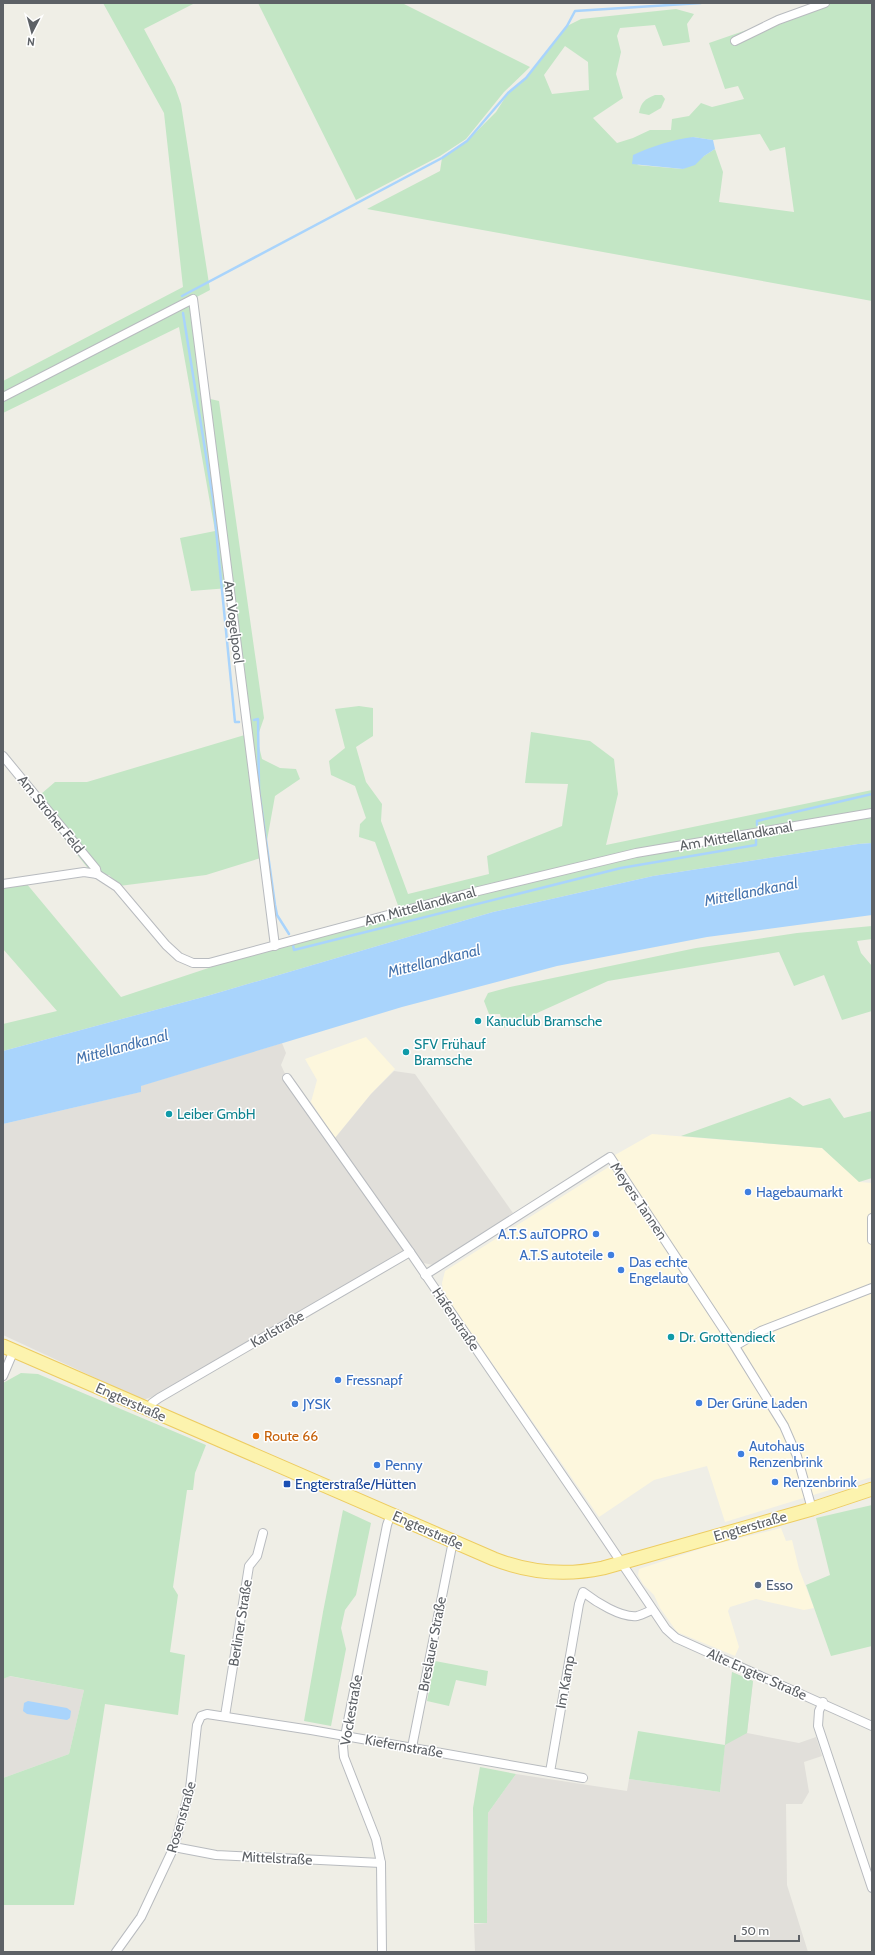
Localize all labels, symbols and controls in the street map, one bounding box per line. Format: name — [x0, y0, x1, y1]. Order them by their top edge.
north arrow — [12, 12, 52, 52]
text: N — [26, 35, 36, 49]
street label: Am Vogelpool — [220, 580, 248, 665]
street label: Am Stroher Feld — [14, 771, 88, 857]
street label: Am Mittellandkanal — [678, 817, 795, 855]
water label: Mittellandkanal — [702, 874, 800, 910]
street label: Am Mittellandkanal — [362, 882, 478, 930]
water label: Mittellandkanal — [385, 941, 483, 981]
place label: Kanuclub Bramsche — [486, 1012, 602, 1030]
marker: Kanuclub Bramsche — [473, 1016, 483, 1026]
water label: Mittellandkanal — [73, 1026, 171, 1068]
place label: SFV Frühauf Bramsche — [414, 1035, 486, 1069]
marker: SFV Frühauf Bramsche — [401, 1047, 411, 1057]
place label: Leiber GmbH — [177, 1105, 256, 1123]
marker: Leiber GmbH — [164, 1109, 174, 1119]
street label: Meyers Tannen — [606, 1159, 672, 1243]
place label: Hagebaumarkt — [756, 1183, 843, 1201]
marker: Hagebaumarkt — [743, 1187, 753, 1197]
place label: A.T.S auTOPRO — [498, 1225, 588, 1243]
marker: A.T.S auTOPRO — [591, 1229, 601, 1239]
place label: A.T.S autoteile — [519, 1246, 603, 1264]
marker: A.T.S autoteile — [606, 1250, 616, 1260]
place label: Das echte Engelauto — [629, 1253, 689, 1287]
marker: Das echte Engelauto — [616, 1265, 626, 1275]
street label: Hafenstraße — [428, 1284, 484, 1354]
street label: Karlstraße — [247, 1306, 307, 1352]
place label: Dr. Grottendieck — [679, 1328, 776, 1346]
marker: Dr. Grottendieck — [666, 1332, 676, 1342]
place label: Fressnapf — [346, 1371, 403, 1389]
marker: Fressnapf — [333, 1375, 343, 1385]
street label: Engterstraße — [93, 1378, 169, 1426]
place label: Der Grüne Laden — [707, 1394, 808, 1412]
place label: JYSK — [302, 1395, 331, 1413]
marker: Der Grüne Laden — [694, 1398, 704, 1408]
marker: JYSK — [290, 1399, 300, 1409]
place label: Route 66 — [264, 1427, 318, 1445]
marker: Route 66 — [251, 1431, 261, 1441]
place label: Autohaus Renzenbrink — [749, 1437, 824, 1471]
marker: Autohaus Renzenbrink — [736, 1449, 746, 1459]
place label: Penny — [385, 1456, 423, 1474]
marker: Penny — [372, 1460, 382, 1470]
place label: Renzenbrink — [783, 1473, 858, 1491]
place label: Engterstraße/Hütten — [295, 1475, 417, 1493]
marker: Renzenbrink — [770, 1477, 780, 1487]
marker: Engterstraße/Hütten — [282, 1479, 292, 1489]
street label: Engterstraße — [390, 1506, 466, 1554]
street label: Engterstraße — [711, 1507, 789, 1545]
place label: Esso — [766, 1576, 793, 1594]
street label: Berliner Straße — [224, 1578, 256, 1668]
marker: Esso — [753, 1580, 763, 1590]
street label: Breslauer Straße — [414, 1595, 450, 1693]
street label: Alte Engter Straße — [704, 1644, 810, 1704]
street label: Im Kamp — [551, 1654, 579, 1710]
street label: Vockestraße — [336, 1673, 366, 1747]
street label: Kiefernstraße — [364, 1730, 444, 1762]
street label: Rosenstraße — [162, 1779, 200, 1855]
street label: Mittelstraße — [241, 1847, 313, 1869]
scale bar — [735, 1917, 799, 1943]
text: 50 m — [741, 1923, 769, 1938]

